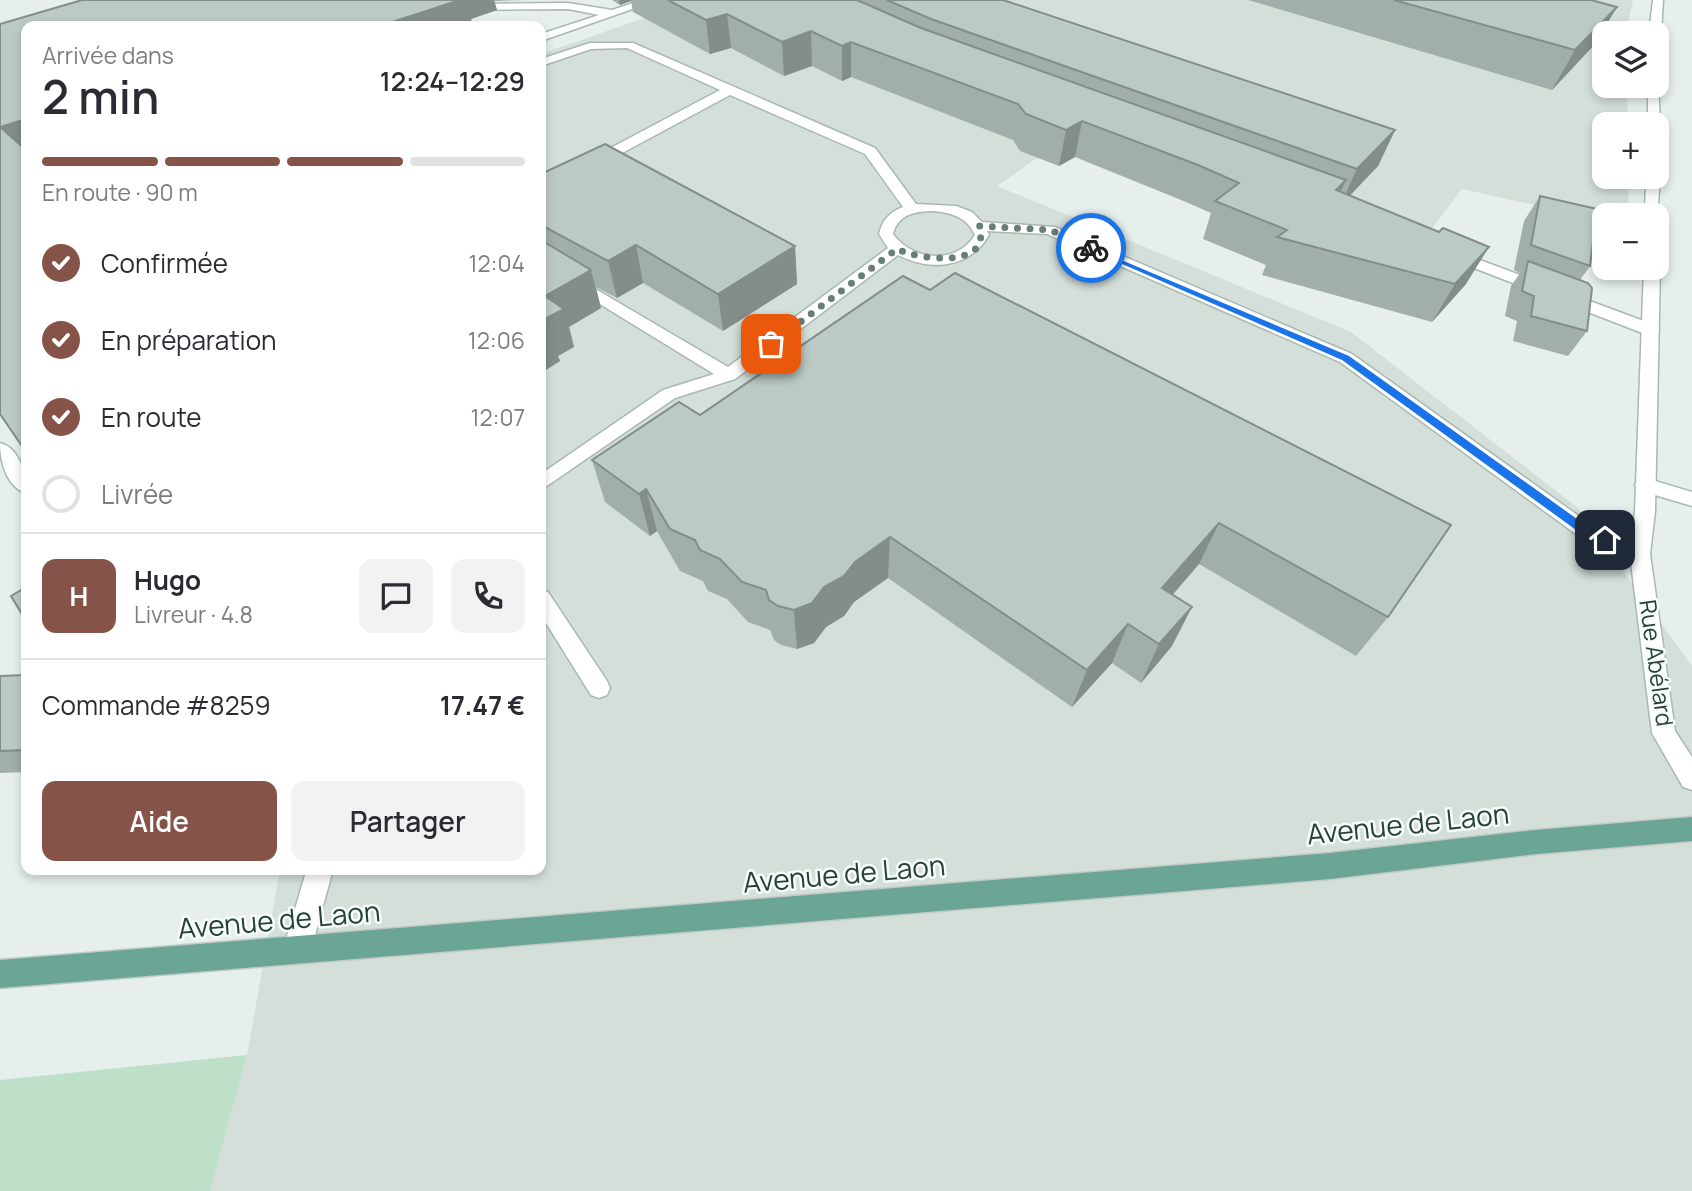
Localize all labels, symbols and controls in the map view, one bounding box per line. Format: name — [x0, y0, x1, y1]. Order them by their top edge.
map controls — [1592, 21, 1669, 280]
button: layers — [1592, 21, 1669, 98]
text: Arrivée dans — [42, 39, 174, 71]
text: 12:24–12:29 — [380, 63, 525, 99]
text: 2 min — [42, 65, 159, 128]
button: + — [1592, 112, 1669, 189]
text: En route · 90 m — [42, 176, 198, 208]
button: − — [1592, 203, 1669, 280]
courier — [1056, 213, 1126, 283]
icon: bike — [1072, 229, 1110, 267]
icon: check — [42, 244, 80, 282]
text: Confirmée — [101, 245, 228, 281]
text: 12:04 — [468, 247, 525, 279]
pin — [741, 314, 801, 374]
icon: check — [42, 321, 80, 359]
text: En préparation — [101, 322, 276, 358]
text: 12:06 — [468, 324, 525, 356]
icon: bag — [752, 325, 790, 363]
icon: check — [42, 398, 80, 436]
text: En route — [101, 399, 202, 435]
text: 12:07 — [470, 401, 525, 433]
text: Livrée — [101, 476, 173, 512]
pin — [1575, 510, 1635, 570]
icon: home — [1586, 521, 1624, 559]
button: chat — [359, 559, 433, 633]
button: phone — [451, 559, 525, 633]
text: Hugo — [134, 562, 201, 598]
text: H — [70, 578, 88, 614]
street label: Rue Abélard — [1632, 597, 1682, 728]
text: Livreur · 4.8 — [134, 598, 253, 630]
text: Commande #8259 — [42, 687, 271, 723]
text: 17.47 € — [440, 687, 525, 723]
button: Aide — [42, 781, 277, 861]
button: Partager — [291, 781, 525, 861]
street label: Avenue de Laon — [1305, 793, 1511, 853]
street label: Avenue de Laon — [741, 845, 947, 901]
street label: Avenue de Laon — [176, 891, 382, 947]

